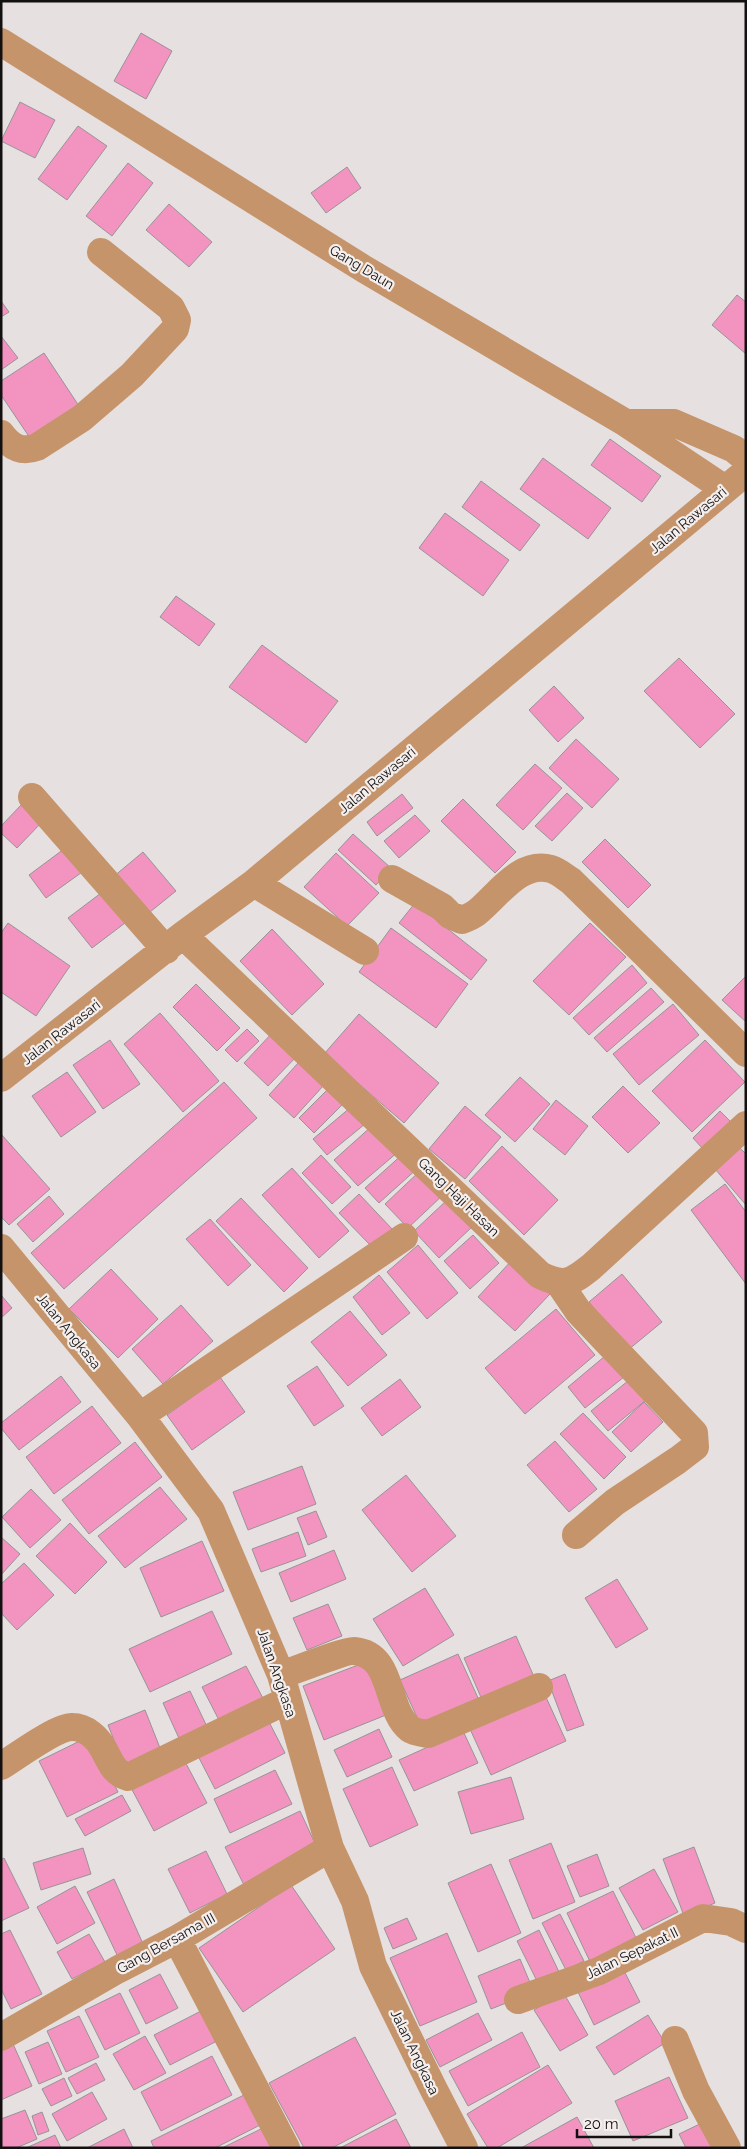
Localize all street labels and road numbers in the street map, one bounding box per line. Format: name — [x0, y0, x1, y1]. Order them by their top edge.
street label: Gang Daun — [327, 242, 397, 292]
street label: Jalan Rawasari — [646, 483, 730, 557]
street label: Jalan Rawasari — [335, 743, 419, 817]
street label: Jalan Rawasari — [19, 996, 103, 1068]
street label: Gang Haji Hasan — [415, 1154, 503, 1240]
street label: Jalan Angkasa — [34, 1290, 104, 1372]
street label: Jalan Angkasa — [254, 1627, 300, 1719]
street label: Gang Bersama III — [114, 1909, 218, 1977]
street label: Jalan Sepakat II — [583, 1924, 681, 1982]
street label: Jalan Angkasa — [387, 2007, 443, 2097]

